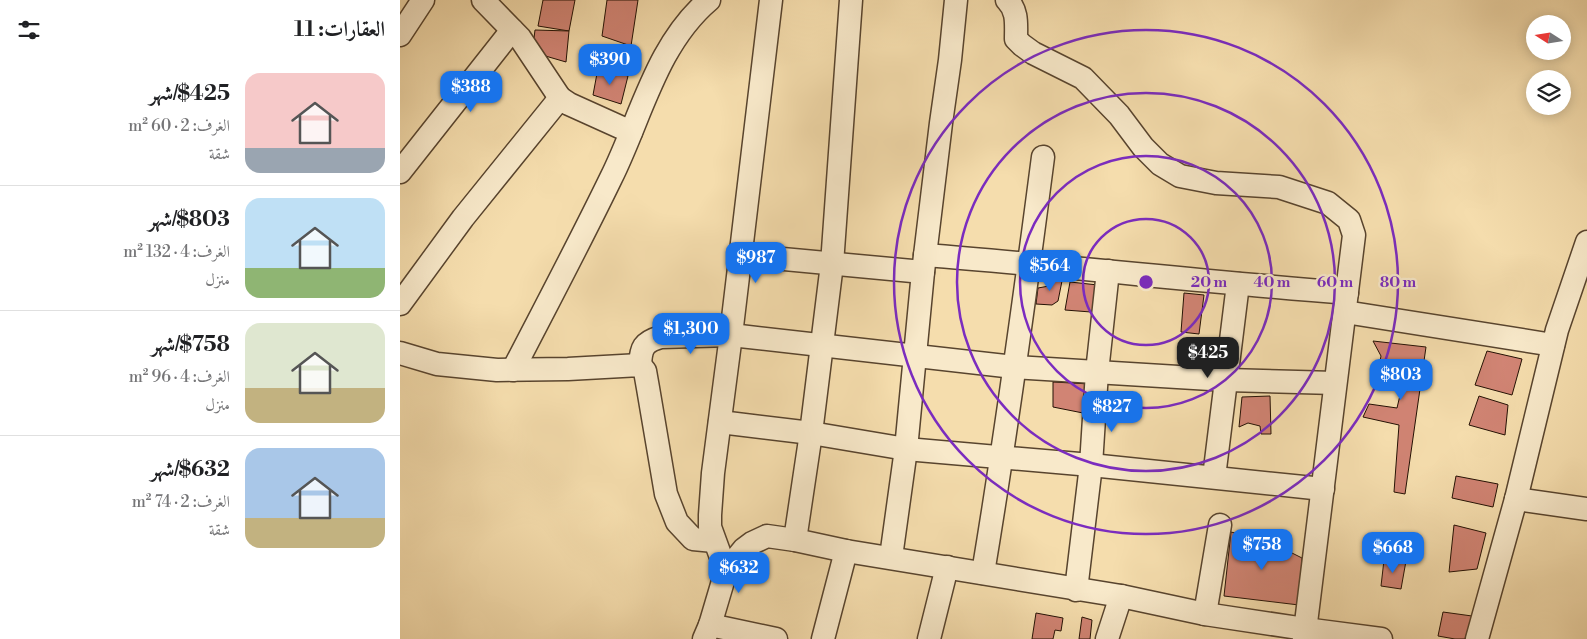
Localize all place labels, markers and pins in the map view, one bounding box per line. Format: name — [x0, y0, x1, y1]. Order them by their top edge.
pin: $390 — [580, 44, 640, 86]
pin: $388 — [441, 70, 501, 113]
pin: $987 — [726, 242, 786, 284]
pin: $564 — [1020, 250, 1080, 292]
centre of rings — [1137, 273, 1155, 291]
pin: $1,300 — [650, 312, 732, 355]
pin: $425 — [1178, 336, 1238, 379]
pin: $803 — [1371, 358, 1431, 401]
pin: $827 — [1082, 390, 1142, 433]
pin: $758 — [1232, 528, 1292, 571]
pin: $668 — [1363, 532, 1423, 574]
pin: $632 — [709, 552, 769, 594]

